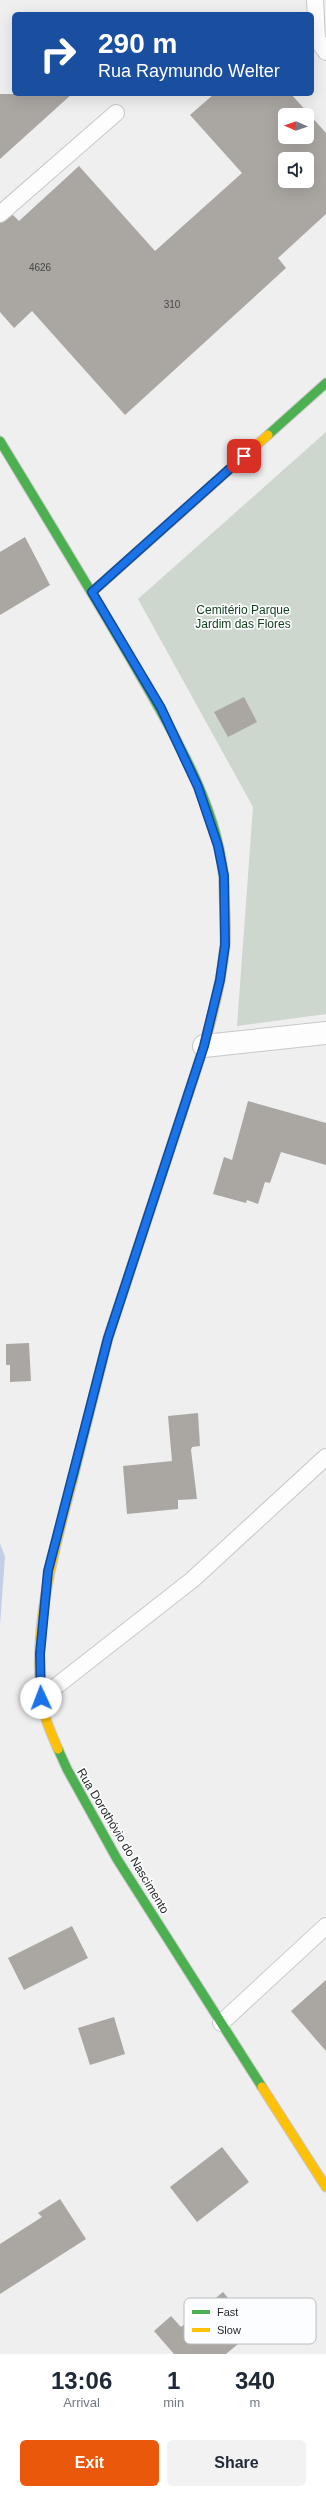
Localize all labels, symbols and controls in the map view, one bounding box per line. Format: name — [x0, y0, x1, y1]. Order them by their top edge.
icon: right — [32, 28, 84, 80]
text: 290 m — [98, 28, 177, 59]
text: Rua Raymundo Welter — [98, 61, 280, 81]
north arrow — [278, 108, 314, 144]
map controls — [278, 108, 314, 188]
button: sound — [278, 152, 314, 188]
house number: 4626 — [29, 262, 52, 273]
house number: 310 — [164, 299, 181, 310]
pin — [227, 439, 261, 473]
icon: arrive — [233, 445, 255, 467]
park label: Cemitério Parque Jardim das Flores — [195, 603, 291, 631]
position arrow — [20, 1677, 62, 1719]
street label: Rua Dorothóvio do Nascimento — [74, 1766, 172, 1916]
legend — [184, 2298, 316, 2344]
text: Fast — [217, 2306, 238, 2318]
text: Slow — [217, 2324, 241, 2336]
text: 13:06 — [51, 2367, 112, 2394]
text: 1 — [167, 2367, 180, 2394]
text: 340 — [235, 2367, 275, 2394]
text: Arrival — [63, 2395, 100, 2410]
text: min — [163, 2395, 184, 2410]
text: m — [250, 2395, 260, 2410]
button: Exit — [20, 2440, 159, 2486]
button: Share — [167, 2440, 306, 2486]

